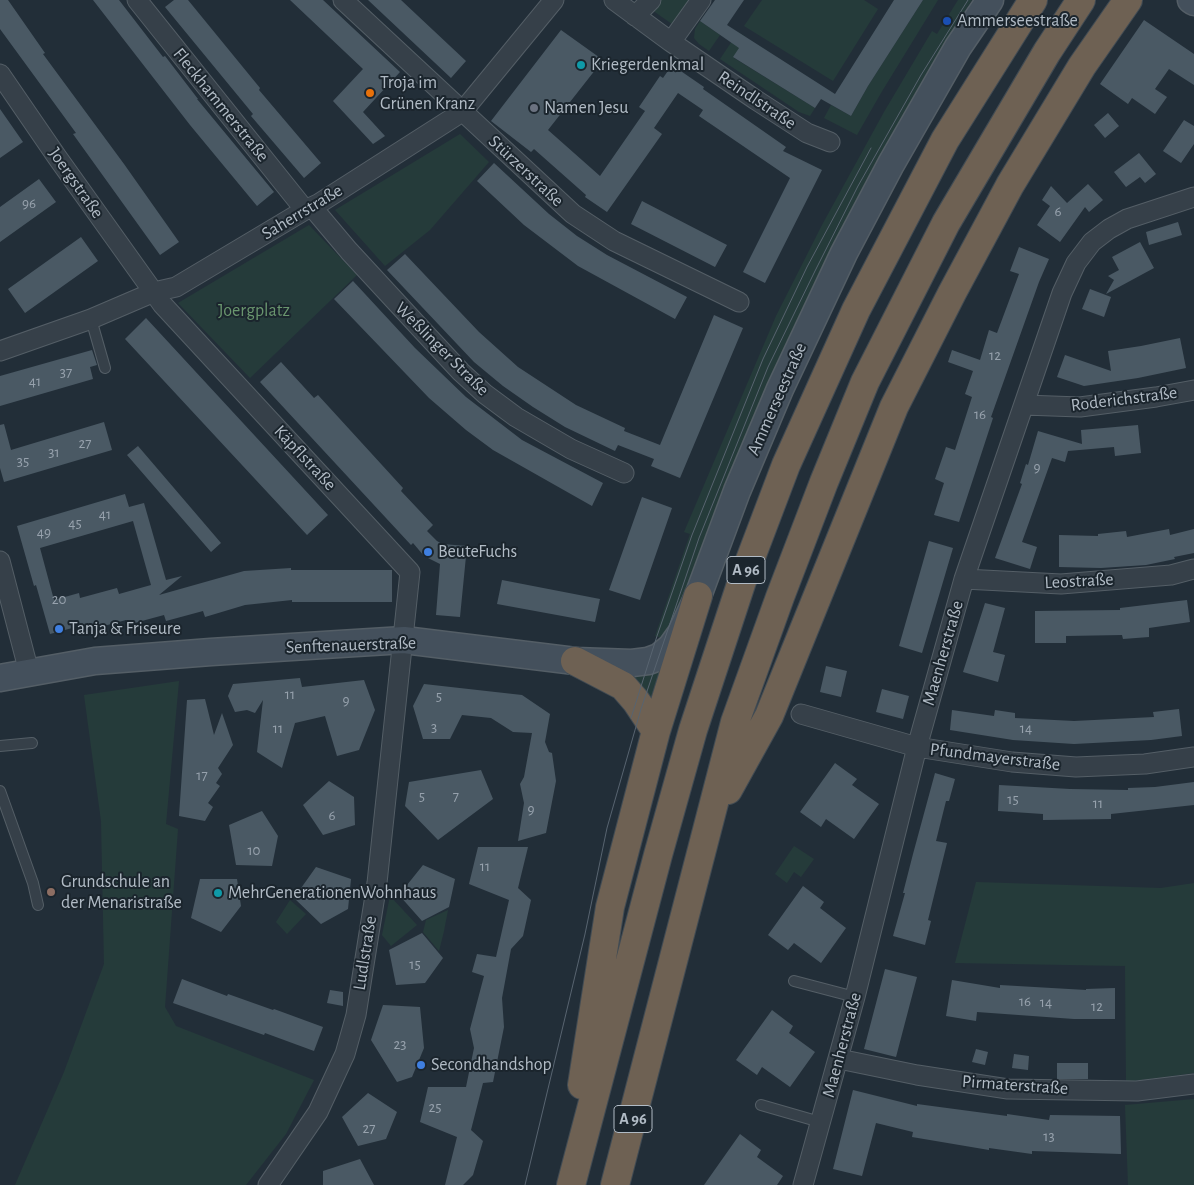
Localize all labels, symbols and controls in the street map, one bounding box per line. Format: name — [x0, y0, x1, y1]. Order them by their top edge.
place label: Ammerseestraße — [957, 10, 1078, 32]
marker: Ammerseestraße — [941, 15, 953, 27]
street label: Fleckhammerstraße — [168, 44, 274, 166]
place label: Kriegerdenkmal — [591, 54, 704, 76]
marker: Kriegerdenkmal — [575, 59, 587, 71]
street label: Reindlstraße — [714, 66, 800, 134]
place label: Troja im Grünen Kranz — [380, 72, 475, 115]
marker: Troja im Grünen Kranz — [364, 87, 376, 99]
place label: Namen Jesu — [544, 97, 628, 119]
marker: Namen Jesu — [528, 102, 540, 114]
street label: Stürzerstraße — [484, 131, 568, 211]
street label: Joergstraße — [44, 143, 108, 223]
street label: Saherrstraße — [258, 179, 346, 245]
house number: 96 — [22, 194, 36, 212]
house number: 6 — [1054, 202, 1062, 220]
street label: Weßlinger Straße — [390, 297, 494, 401]
park label: Joergplatz — [218, 300, 290, 322]
street label: Ammerseestraße — [743, 339, 811, 459]
house number: 12 — [989, 346, 1001, 364]
house number: 37 — [60, 363, 72, 381]
house number: 41 — [29, 372, 41, 390]
street label: Roderichstraße — [1070, 382, 1178, 416]
house number: 16 — [974, 405, 986, 423]
street label: Käpflstraße — [269, 421, 341, 495]
house number: 27 — [78, 434, 92, 452]
house number: 31 — [48, 443, 60, 461]
house number: 35 — [17, 452, 29, 470]
house number: 9 — [1033, 458, 1041, 476]
house number: 41 — [99, 505, 111, 523]
house number: 45 — [68, 514, 82, 532]
house number: 49 — [37, 523, 51, 541]
place label: BeuteFuchs — [438, 541, 517, 563]
marker: BeuteFuchs — [422, 546, 434, 558]
road number: A 96 — [727, 556, 765, 584]
street label: Leostraße — [1044, 568, 1114, 594]
house number: 20 — [52, 590, 66, 608]
street label: Maenherstraße — [918, 598, 968, 708]
place label: Tanja & Friseure — [69, 618, 181, 640]
marker: Tanja & Friseure — [53, 623, 65, 635]
street label: Senftenauerstraße — [285, 632, 417, 658]
house number: 11 — [285, 685, 295, 703]
house number: 5 — [436, 687, 442, 705]
house number: 9 — [342, 691, 350, 709]
house number: 3 — [431, 718, 437, 736]
house number: 11 — [273, 719, 283, 737]
house number: 14 — [1020, 719, 1032, 737]
street label: Pfundmayerstraße — [929, 738, 1061, 776]
house number: 17 — [196, 766, 208, 784]
house number: 5 — [419, 787, 425, 805]
house number: 7 — [453, 787, 459, 805]
house number: 15 — [1007, 790, 1019, 808]
house number: 11 — [1093, 794, 1103, 812]
house number: 9 — [527, 800, 535, 818]
house number: 6 — [328, 806, 336, 824]
house number: 10 — [247, 841, 261, 859]
house number: 11 — [480, 857, 490, 875]
place label: Grundschule an der Menaristraße — [61, 871, 182, 914]
place label: MehrGenerationenWohnhaus — [228, 882, 436, 904]
marker: Grundschule an der Menaristraße — [45, 886, 57, 898]
marker: MehrGenerationenWohnhaus — [212, 887, 224, 899]
street label: Ludlstraße — [348, 914, 382, 992]
house number: 15 — [409, 955, 421, 973]
street label: Maenherstraße — [818, 990, 866, 1100]
house number: 16 — [1019, 992, 1031, 1010]
house number: 14 — [1040, 993, 1052, 1011]
house number: 12 — [1091, 997, 1103, 1015]
house number: 23 — [393, 1035, 407, 1053]
place label: Secondhandshop — [431, 1054, 552, 1076]
marker: Secondhandshop — [415, 1059, 427, 1071]
street label: Pirmaterstraße — [961, 1071, 1069, 1099]
house number: 25 — [428, 1098, 442, 1116]
road number: A 96 — [614, 1106, 652, 1132]
house number: 27 — [362, 1119, 376, 1137]
house number: 13 — [1043, 1127, 1055, 1145]

